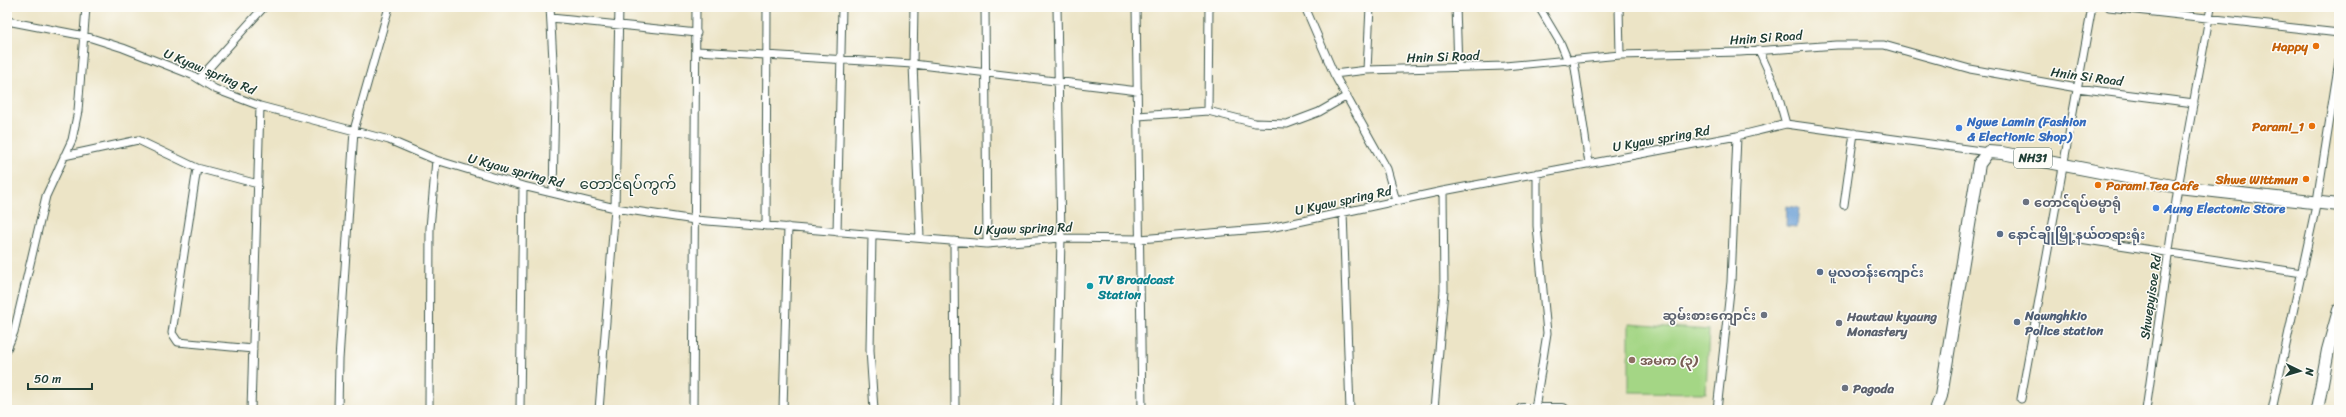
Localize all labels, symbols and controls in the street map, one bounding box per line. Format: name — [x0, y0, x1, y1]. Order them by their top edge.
street label: Hnin Si Road — [1729, 23, 1804, 52]
place label: Happy — [2271, 35, 2308, 58]
marker: Happy — [2311, 41, 2321, 51]
street label: U Kyaw spring Rd — [160, 42, 261, 102]
street label: Hnin Si Road — [1406, 44, 1481, 69]
street label: Hnin Si Road — [2049, 60, 2126, 93]
place label: Ngwe Lamin (Fashion & Electionic Shop) — [1966, 110, 2087, 148]
place label: Parami_1 — [2252, 115, 2304, 138]
street label: U Kyaw spring Rd — [1611, 118, 1713, 158]
marker: Parami_1 — [2307, 121, 2317, 131]
marker: Ngwe Lamin (Fashion & Electionic Shop) — [1954, 123, 1964, 133]
street label: U Kyaw spring Rd — [465, 147, 567, 195]
road number: NH31 — [2014, 148, 2052, 168]
place label: Shwe Wittmun — [2215, 168, 2299, 191]
district label: တောင်ရပ်ကွက် — [580, 171, 677, 197]
place label: Parami Tea Cafe — [2106, 174, 2199, 197]
marker: Shwe Wittmun — [2301, 174, 2311, 184]
street label: U Kyaw spring Rd — [1293, 179, 1395, 222]
marker: Parami Tea Cafe — [2093, 180, 2103, 190]
place label: တောင်ရပ်ဓမ္မာရုံ — [2034, 191, 2121, 214]
marker: တောင်ရပ်ဓမ္မာရုံ — [2021, 197, 2031, 207]
place label: Aung Electonic Store — [2163, 197, 2286, 220]
marker: Aung Electonic Store — [2151, 203, 2161, 213]
street label: U Kyaw spring Rd — [973, 215, 1074, 242]
place label: နောင်ချိုမြို့နယ်တရားရုံး — [2008, 223, 2145, 246]
marker: နောင်ချိုမြို့နယ်တရားရုံး — [1995, 229, 2005, 239]
street label: Shwepyisoe Rd — [2133, 252, 2168, 341]
place label: မူလတန်းကျောင်း — [1828, 261, 1924, 284]
marker: မူလတန်းကျောင်း — [1815, 267, 1825, 277]
place label: TV Broadcast Station — [1097, 268, 1175, 306]
marker: TV Broadcast Station — [1085, 281, 1095, 291]
place label: ဆွမ်းစားကျောင်း — [1663, 304, 1756, 327]
place label: Nawnghkio Police station — [2024, 304, 2104, 342]
place label: Hawtaw kyaung Monastery — [1846, 305, 1937, 343]
marker: ဆွမ်းစားကျောင်း — [1759, 310, 1769, 320]
marker: Nawnghkio Police station — [2012, 317, 2022, 327]
marker: Hawtaw kyaung Monastery — [1834, 318, 1844, 328]
place label: အမက (၃) — [1640, 349, 1699, 372]
north arrow — [2280, 351, 2320, 391]
marker: အမက (၃) — [1627, 355, 1637, 365]
scale bar — [28, 365, 92, 391]
text: N — [2300, 366, 2319, 377]
text: 50 m — [34, 368, 61, 390]
place label: Pagoda — [1853, 377, 1894, 400]
marker: Pagoda — [1840, 383, 1850, 393]

